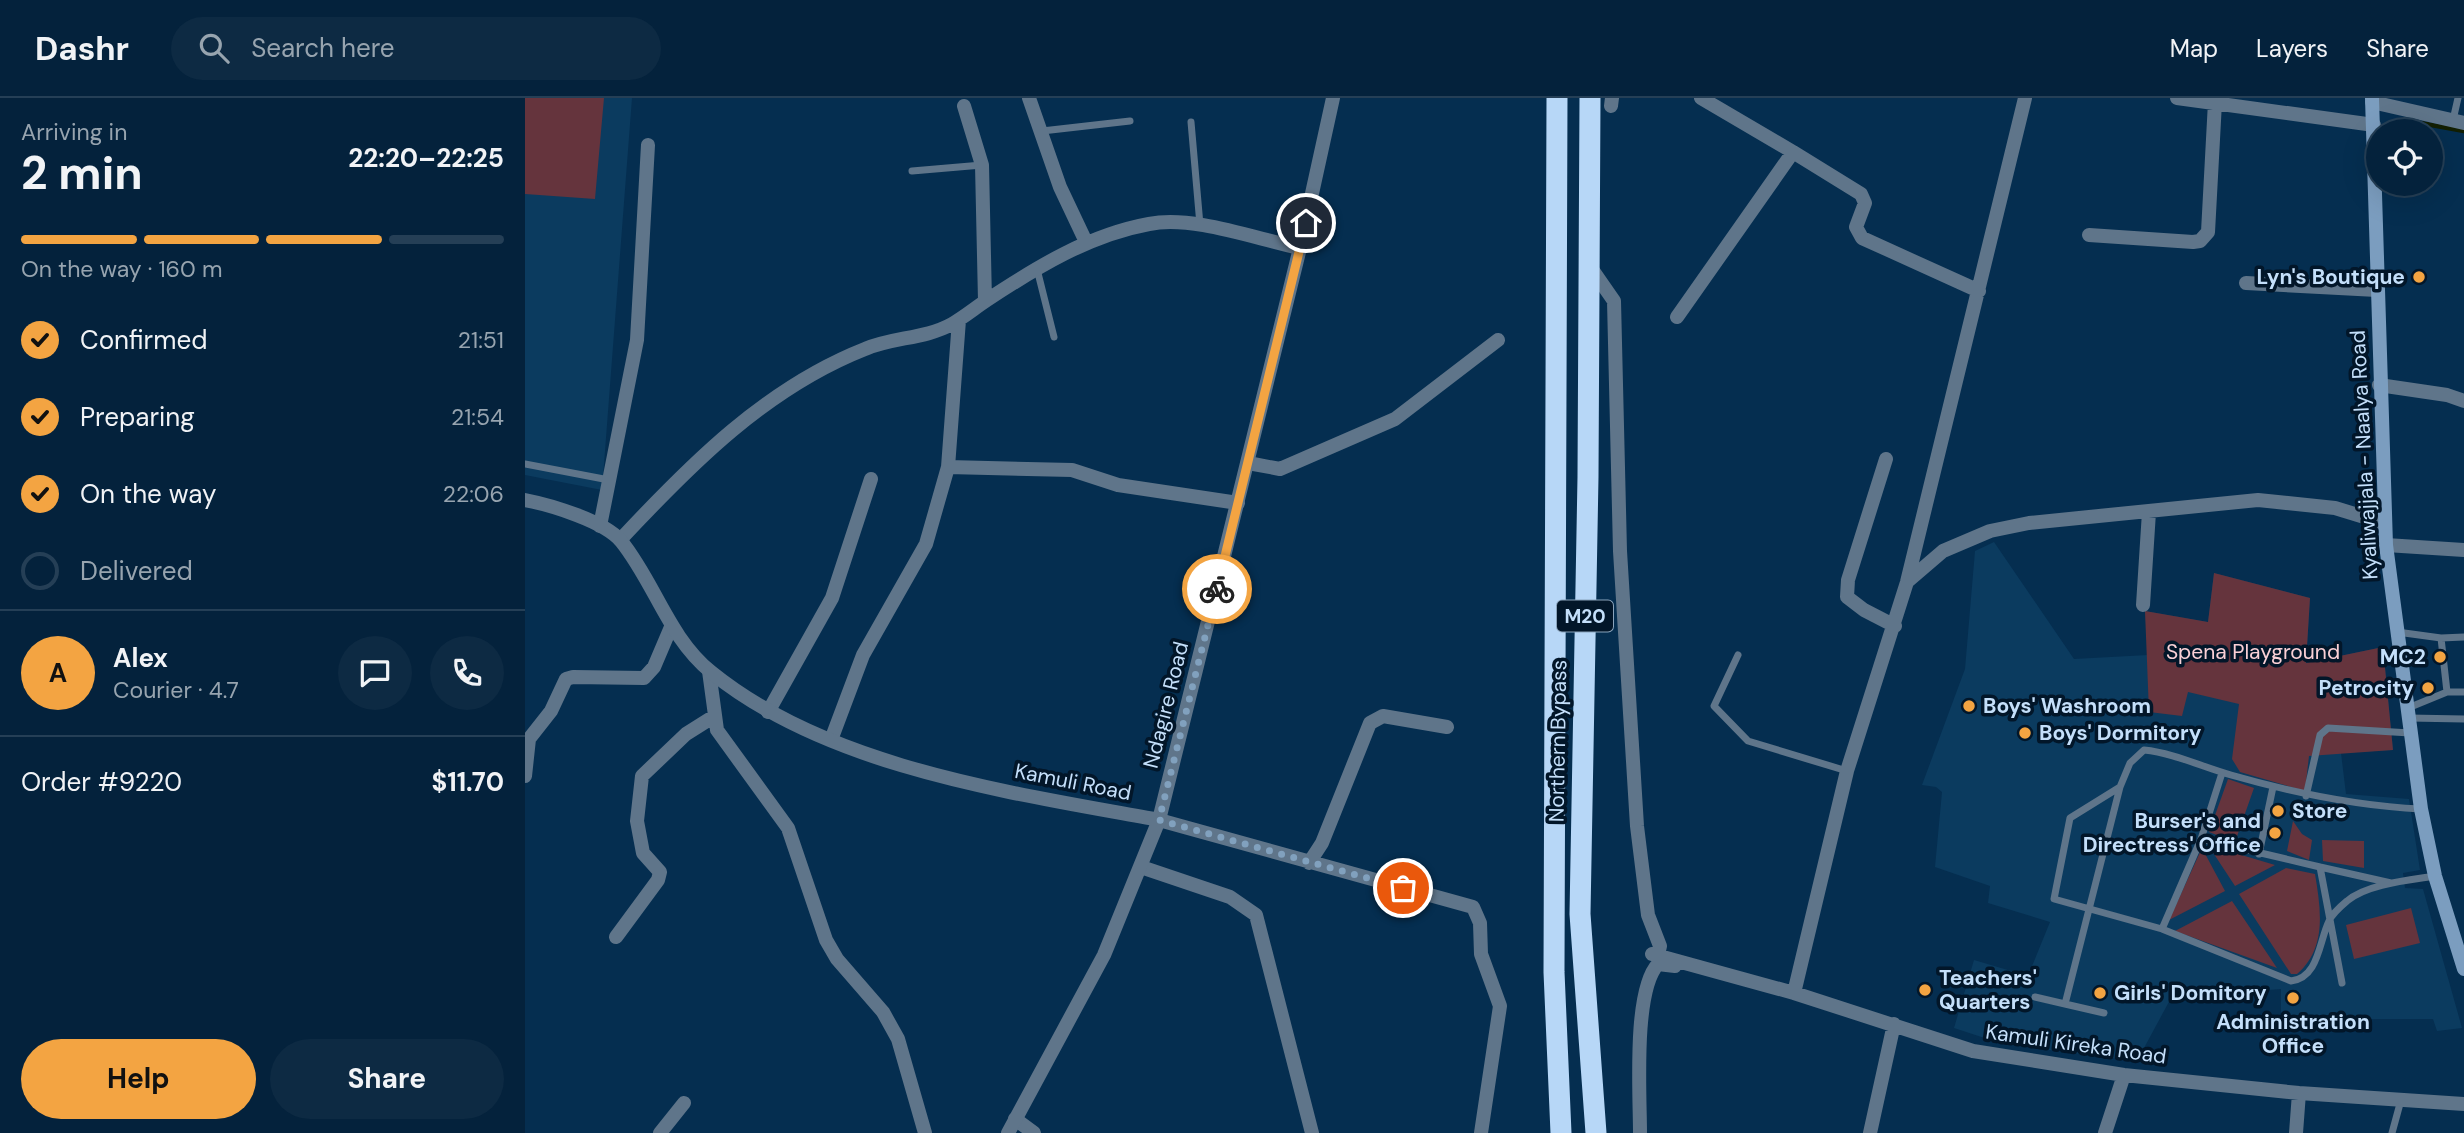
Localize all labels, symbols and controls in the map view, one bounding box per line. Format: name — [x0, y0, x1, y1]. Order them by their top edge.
search box — [171, 17, 661, 80]
text: Dashr — [35, 27, 129, 70]
icon: search — [195, 29, 233, 67]
text: Search here — [251, 31, 395, 65]
text: Map — [2170, 33, 2218, 64]
text: Layers — [2256, 33, 2328, 64]
text: Share — [2366, 33, 2429, 64]
text: Arriving in — [21, 117, 127, 147]
map controls — [2366, 119, 2443, 196]
button: locate — [2366, 119, 2443, 196]
text: 22:20–22:25 — [348, 141, 504, 175]
text: 2 min — [21, 143, 143, 203]
pin — [1276, 193, 1336, 253]
icon: home — [1287, 204, 1325, 242]
text: On the way · 160 m — [21, 254, 222, 284]
place label: Lyn's Boutique — [2257, 263, 2405, 291]
marker: Lyn's Boutique — [2411, 269, 2427, 285]
icon: check — [21, 321, 59, 359]
text: Confirmed — [80, 323, 207, 357]
text: 21:51 — [458, 325, 504, 355]
street label: Kyaliwajjala - Naalya Road — [2343, 330, 2385, 580]
icon: check — [21, 398, 59, 436]
text: Preparing — [80, 400, 195, 434]
text: 21:54 — [451, 402, 504, 432]
icon: check — [21, 475, 59, 513]
text: On the way — [80, 477, 216, 511]
text: 22:06 — [443, 479, 504, 509]
text: Delivered — [80, 554, 193, 588]
courier — [1182, 554, 1252, 624]
icon: bike — [1198, 570, 1236, 608]
road number: M20 — [1557, 601, 1613, 632]
button: chat — [338, 636, 412, 710]
button: phone — [430, 636, 504, 710]
park label: Spena Playground — [2166, 638, 2340, 666]
street label: Ndagire Road — [1137, 639, 1195, 771]
text: Alex — [113, 641, 168, 675]
place label: MC2 — [2380, 643, 2426, 671]
marker: MC2 — [2432, 649, 2448, 665]
text: A — [49, 656, 67, 690]
street label: Northern Bypass — [1543, 660, 1573, 822]
place label: Petrocity — [2319, 674, 2414, 702]
text: Courier · 4.7 — [113, 675, 239, 705]
marker: Petrocity — [2420, 680, 2436, 696]
place label: Boys' Washroom — [1983, 692, 2151, 720]
marker: Boys' Washroom — [1961, 698, 1977, 714]
place label: Boys' Dormitory — [2039, 719, 2202, 747]
marker: Boys' Dormitory — [2017, 725, 2033, 741]
street label: Kamuli Road — [1012, 757, 1134, 807]
text: Order #9220 — [21, 765, 182, 799]
text: $11.70 — [431, 765, 504, 799]
place label: Store — [2292, 797, 2347, 825]
marker: Store — [2270, 803, 2286, 819]
place label: Burser's and Directress' Office — [2083, 807, 2261, 859]
marker: Burser's and Directress' Office — [2267, 825, 2283, 841]
pin — [1373, 858, 1433, 918]
icon: bag — [1384, 869, 1422, 907]
place label: Teachers' Quarters — [1939, 964, 2037, 1016]
place label: Girls' Domitory — [2114, 979, 2267, 1007]
marker: Teachers' Quarters — [1917, 982, 1933, 998]
marker: Girls' Domitory — [2092, 985, 2108, 1001]
marker: Administration Office — [2285, 990, 2301, 1006]
place label: Administration Office — [2216, 1008, 2370, 1060]
street label: Kamuli Kireka Road — [1984, 1017, 2168, 1071]
button: Help — [21, 1039, 256, 1119]
button: Share — [270, 1039, 504, 1119]

